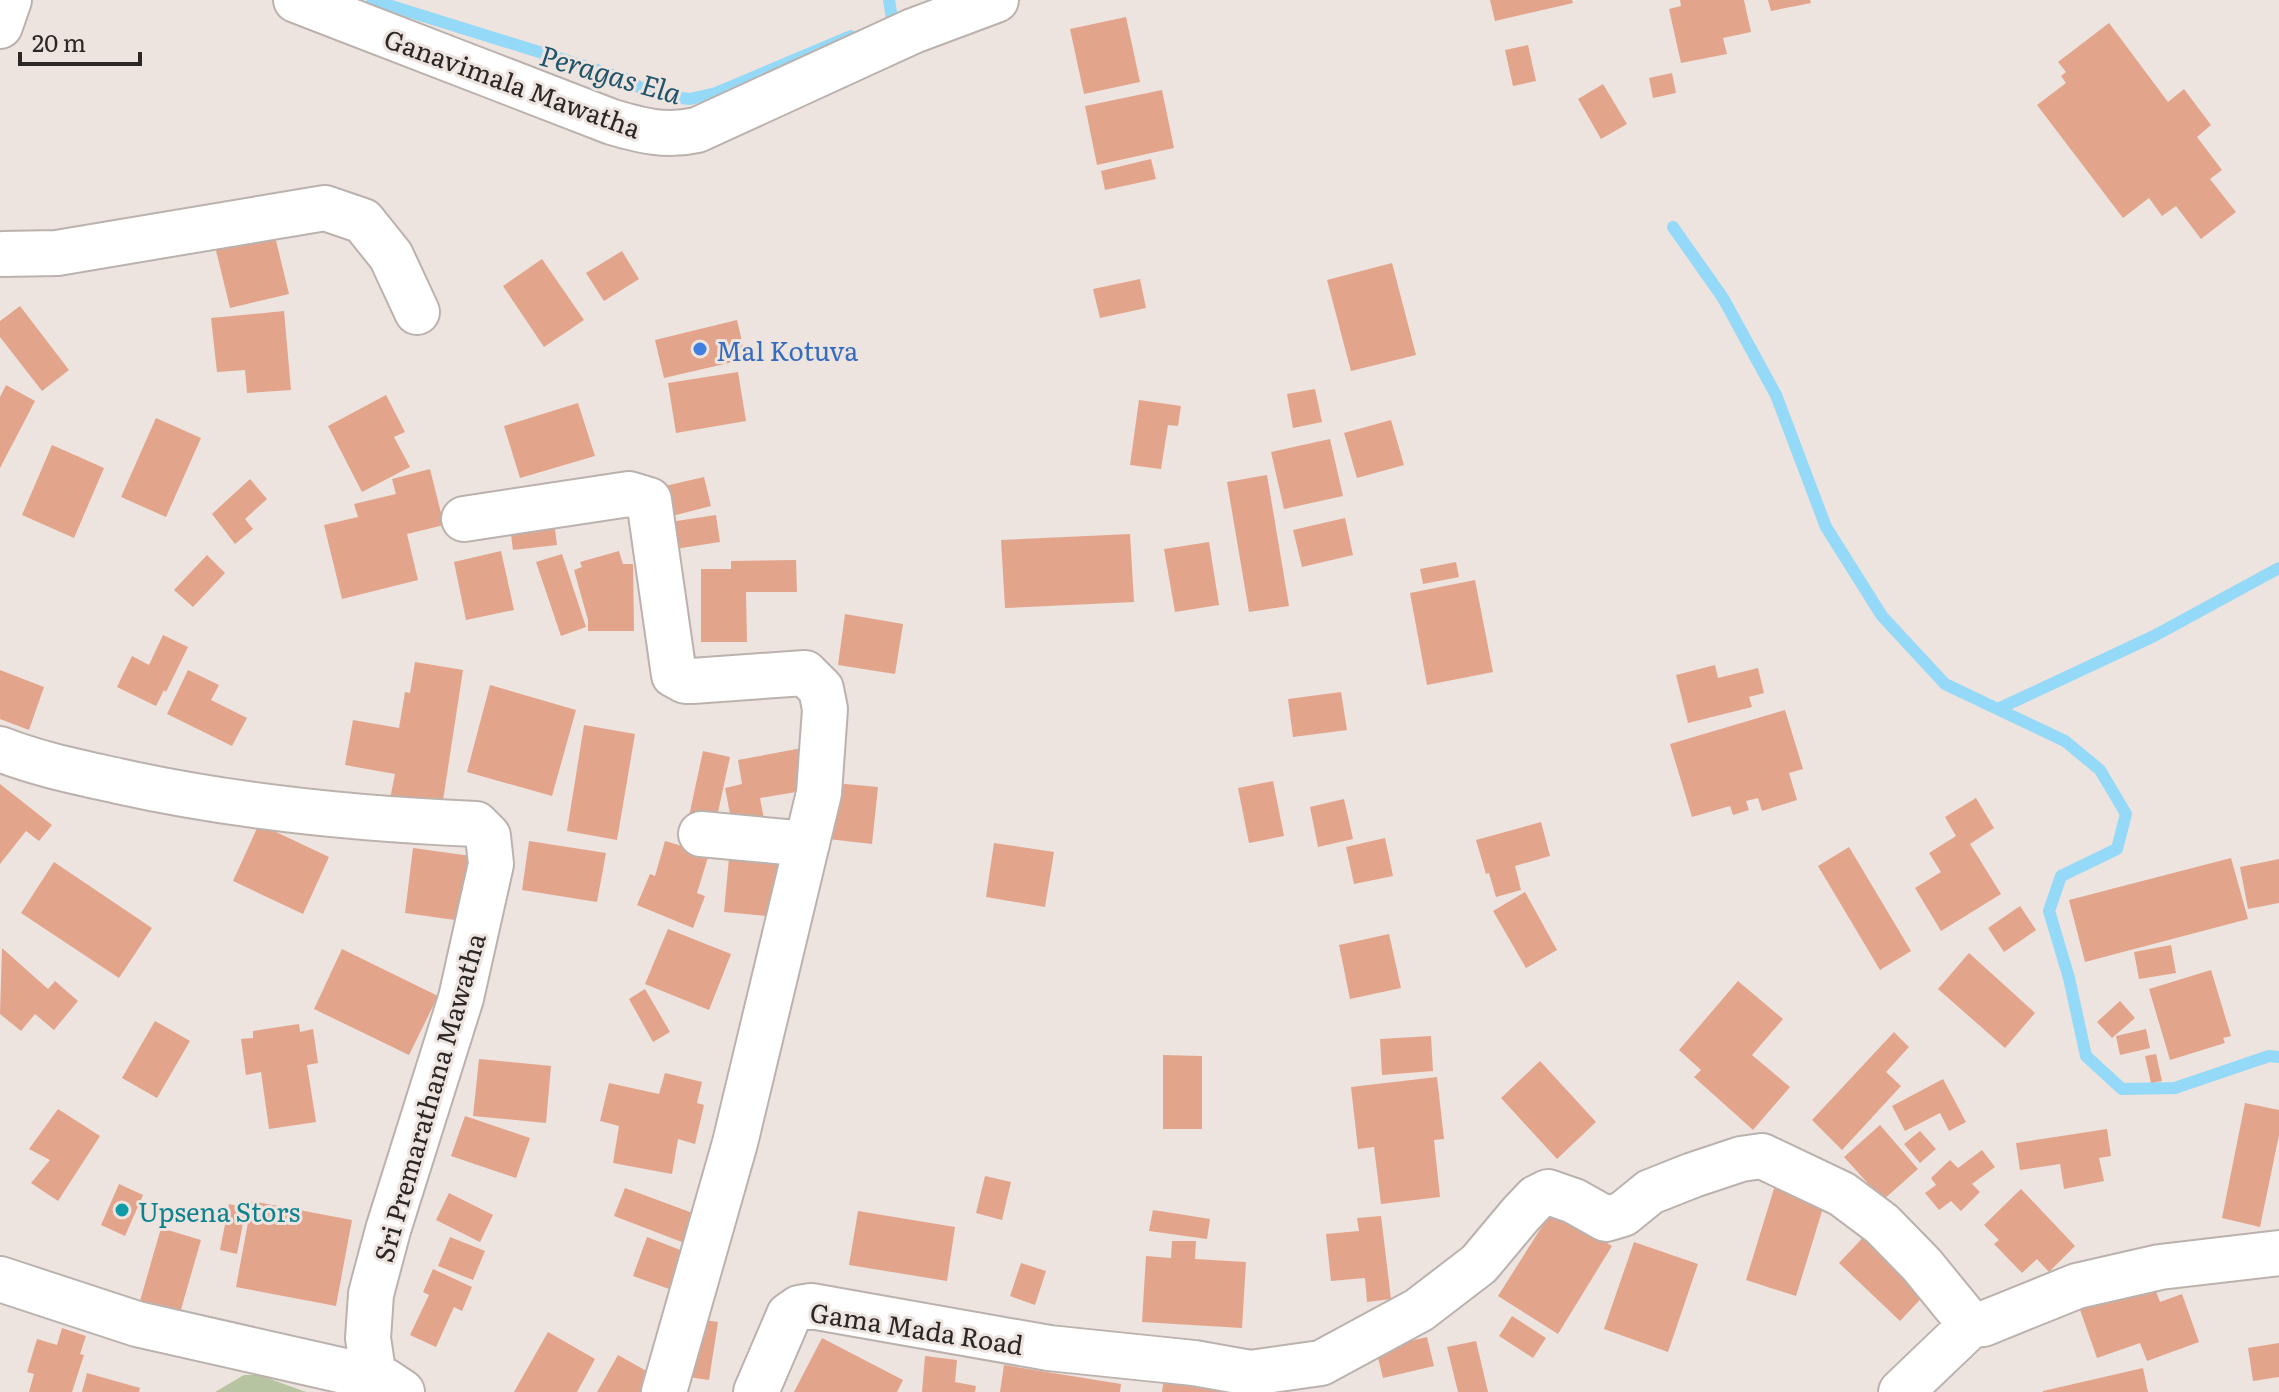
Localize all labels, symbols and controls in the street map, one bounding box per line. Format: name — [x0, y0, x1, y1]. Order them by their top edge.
scale bar — [20, 16, 140, 66]
street label: Ganavimala Mawatha — [379, 17, 647, 147]
text: 20 m — [32, 24, 86, 59]
water label: Peragas Ela — [535, 33, 687, 113]
place label: Mal Kotuva — [716, 330, 858, 369]
marker: Mal Kotuva — [691, 340, 709, 358]
street label: Sri Premarathana Mawatha — [362, 928, 494, 1266]
place label: Upsena Stors — [138, 1191, 300, 1230]
marker: Upsena Stors — [113, 1201, 131, 1219]
street label: Gama Mada Road — [808, 1291, 1026, 1363]

